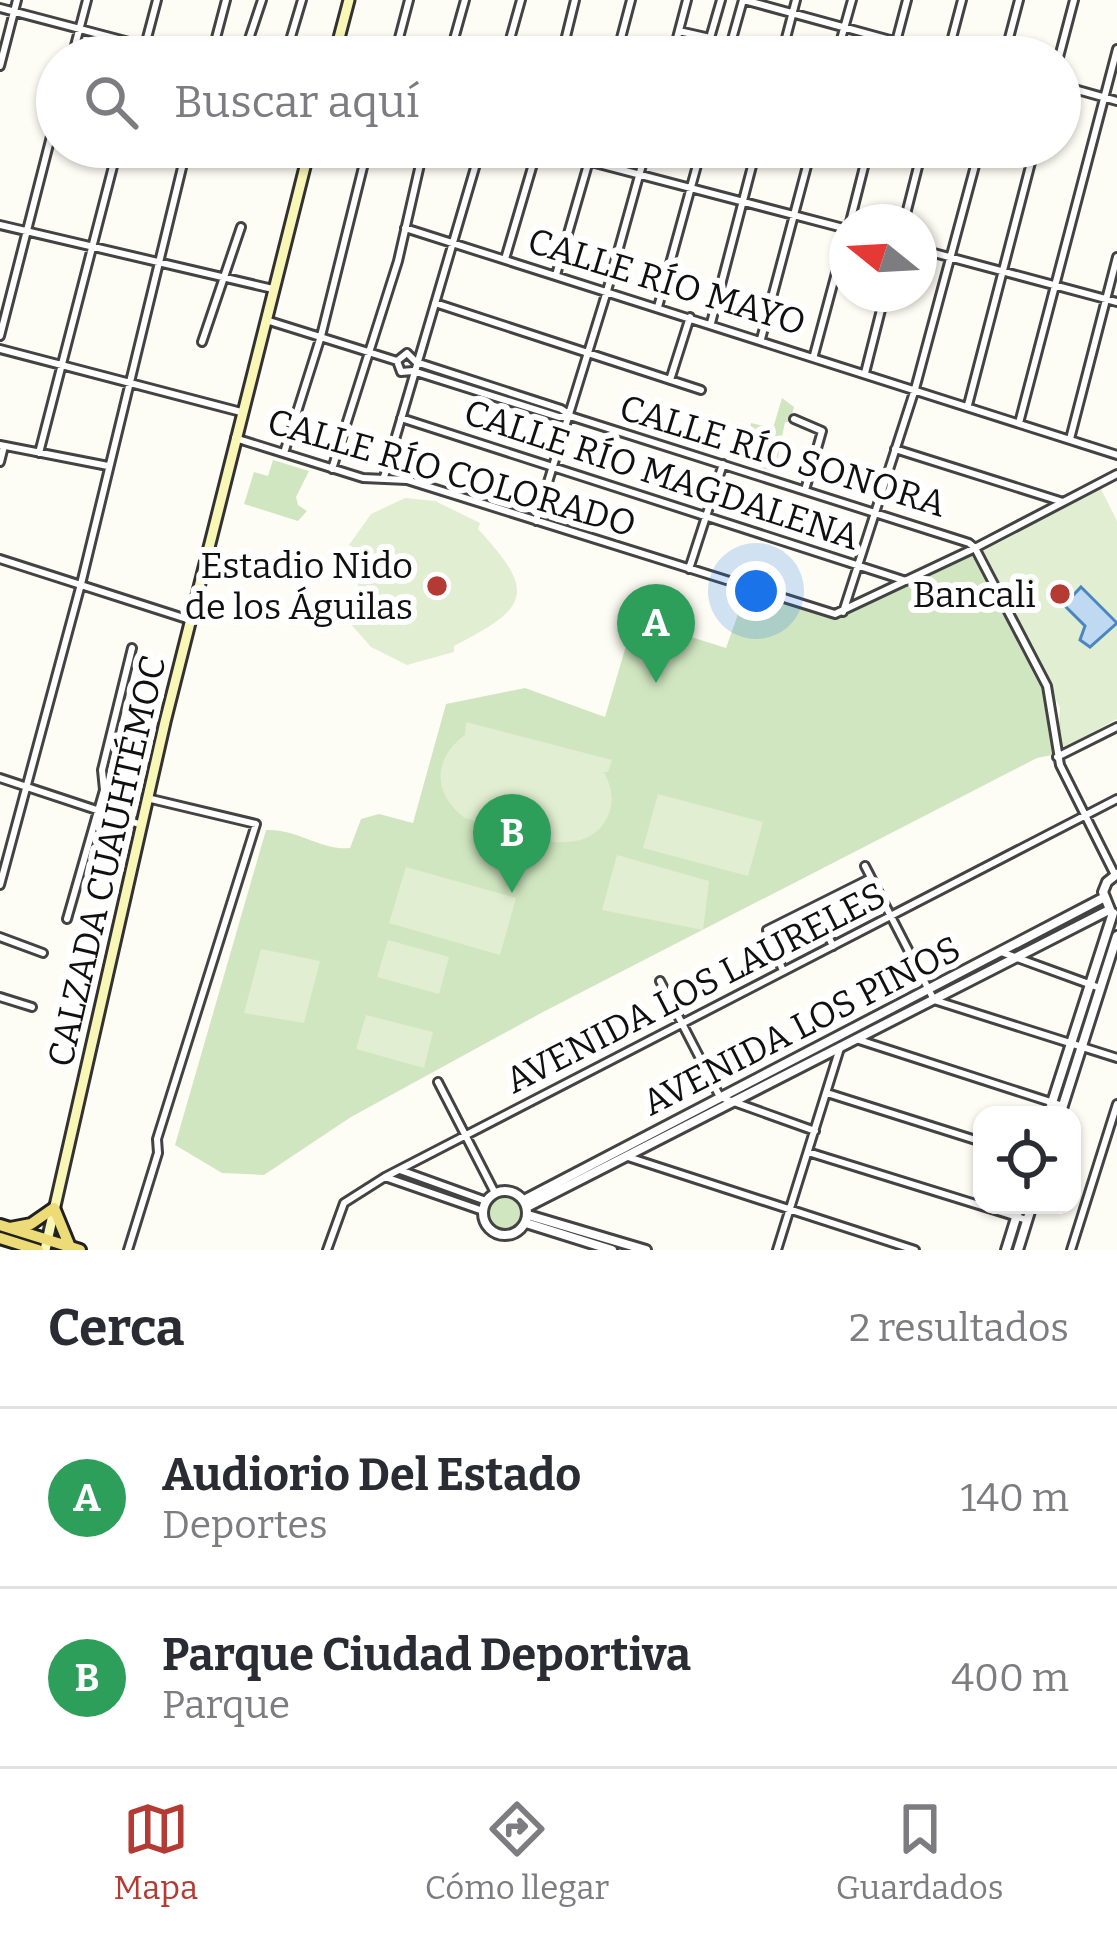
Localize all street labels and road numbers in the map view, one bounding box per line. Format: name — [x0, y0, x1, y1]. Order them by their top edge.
street label: CALLE RÍO MAYO — [522, 219, 811, 345]
street label: CALLE RÍO SONORA — [614, 385, 952, 527]
street label: CALLE RÍO MAGDALENA — [459, 390, 865, 560]
street label: CALLE RÍO COLORADO — [263, 399, 641, 547]
street label: CALZADA CUAUHTÉMOC — [38, 652, 176, 1071]
street label: AVENIDA LOS LAURELES — [498, 873, 893, 1103]
street label: AVENIDA LOS PINOS — [635, 927, 968, 1125]

